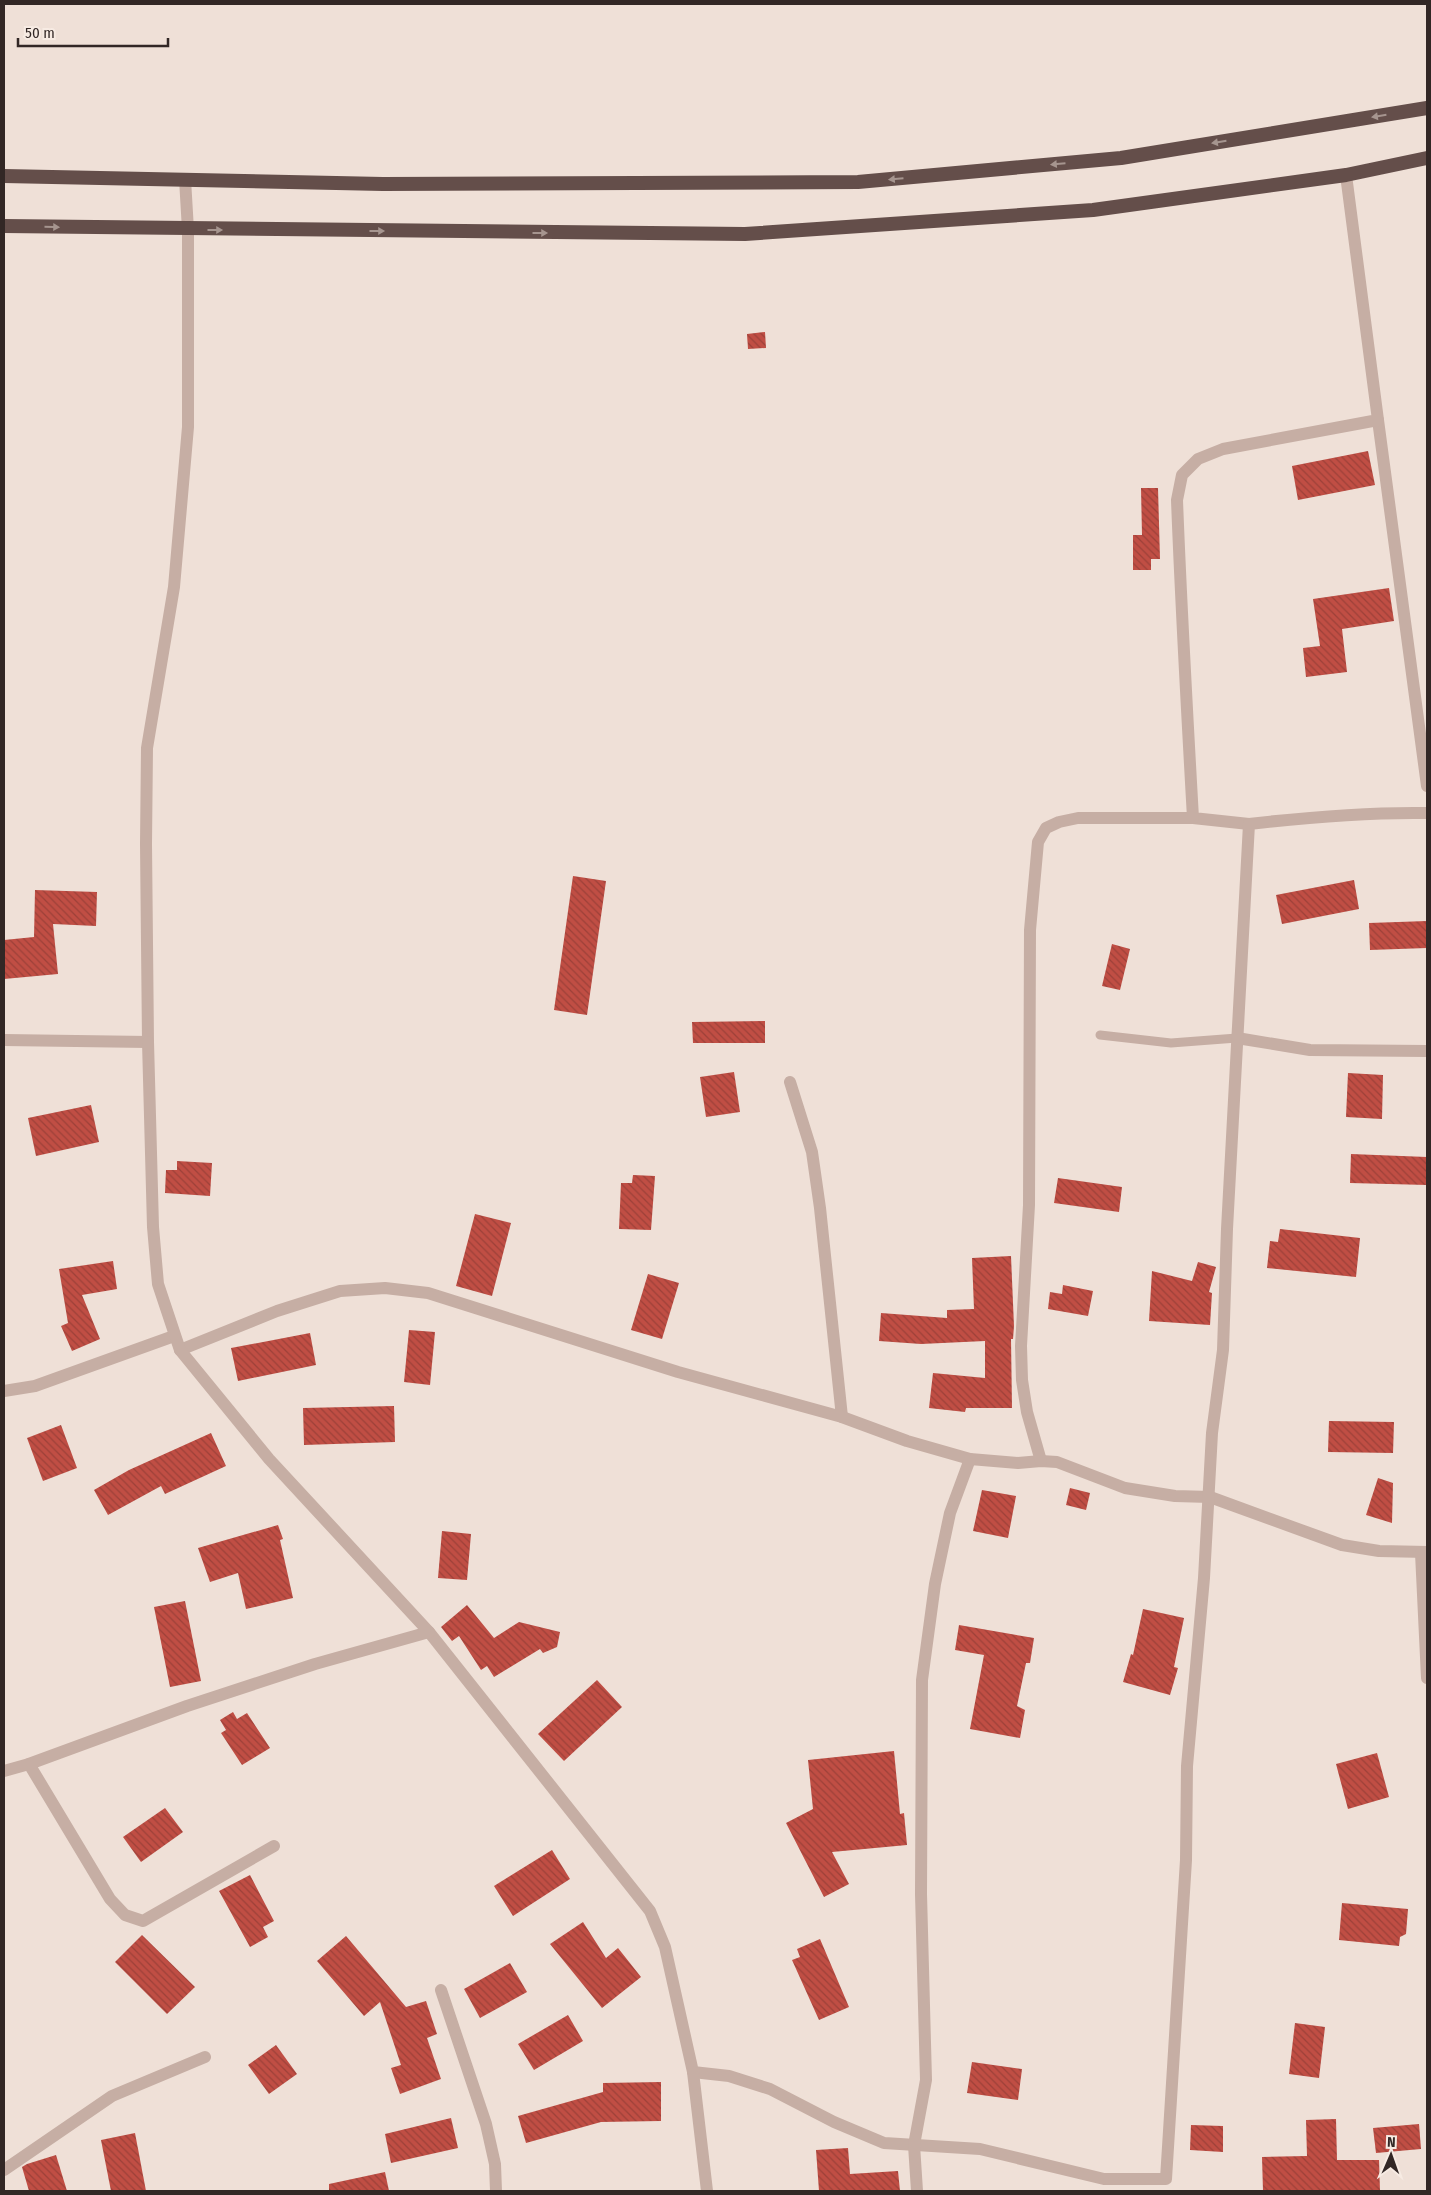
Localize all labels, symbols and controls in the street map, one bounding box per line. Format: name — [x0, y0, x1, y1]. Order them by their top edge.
scale bar — [18, 15, 168, 47]
text: 50 m — [25, 24, 55, 42]
one-way arrow — [1371, 112, 1387, 120]
one-way arrow — [1210, 138, 1226, 146]
one-way arrow — [1050, 160, 1066, 168]
one-way arrow — [888, 175, 904, 183]
one-way arrow — [45, 223, 61, 231]
one-way arrow — [207, 226, 223, 234]
one-way arrow — [370, 227, 386, 235]
one-way arrow — [532, 229, 548, 237]
north arrow — [1366, 2130, 1416, 2180]
text: N — [1387, 2134, 1396, 2151]

